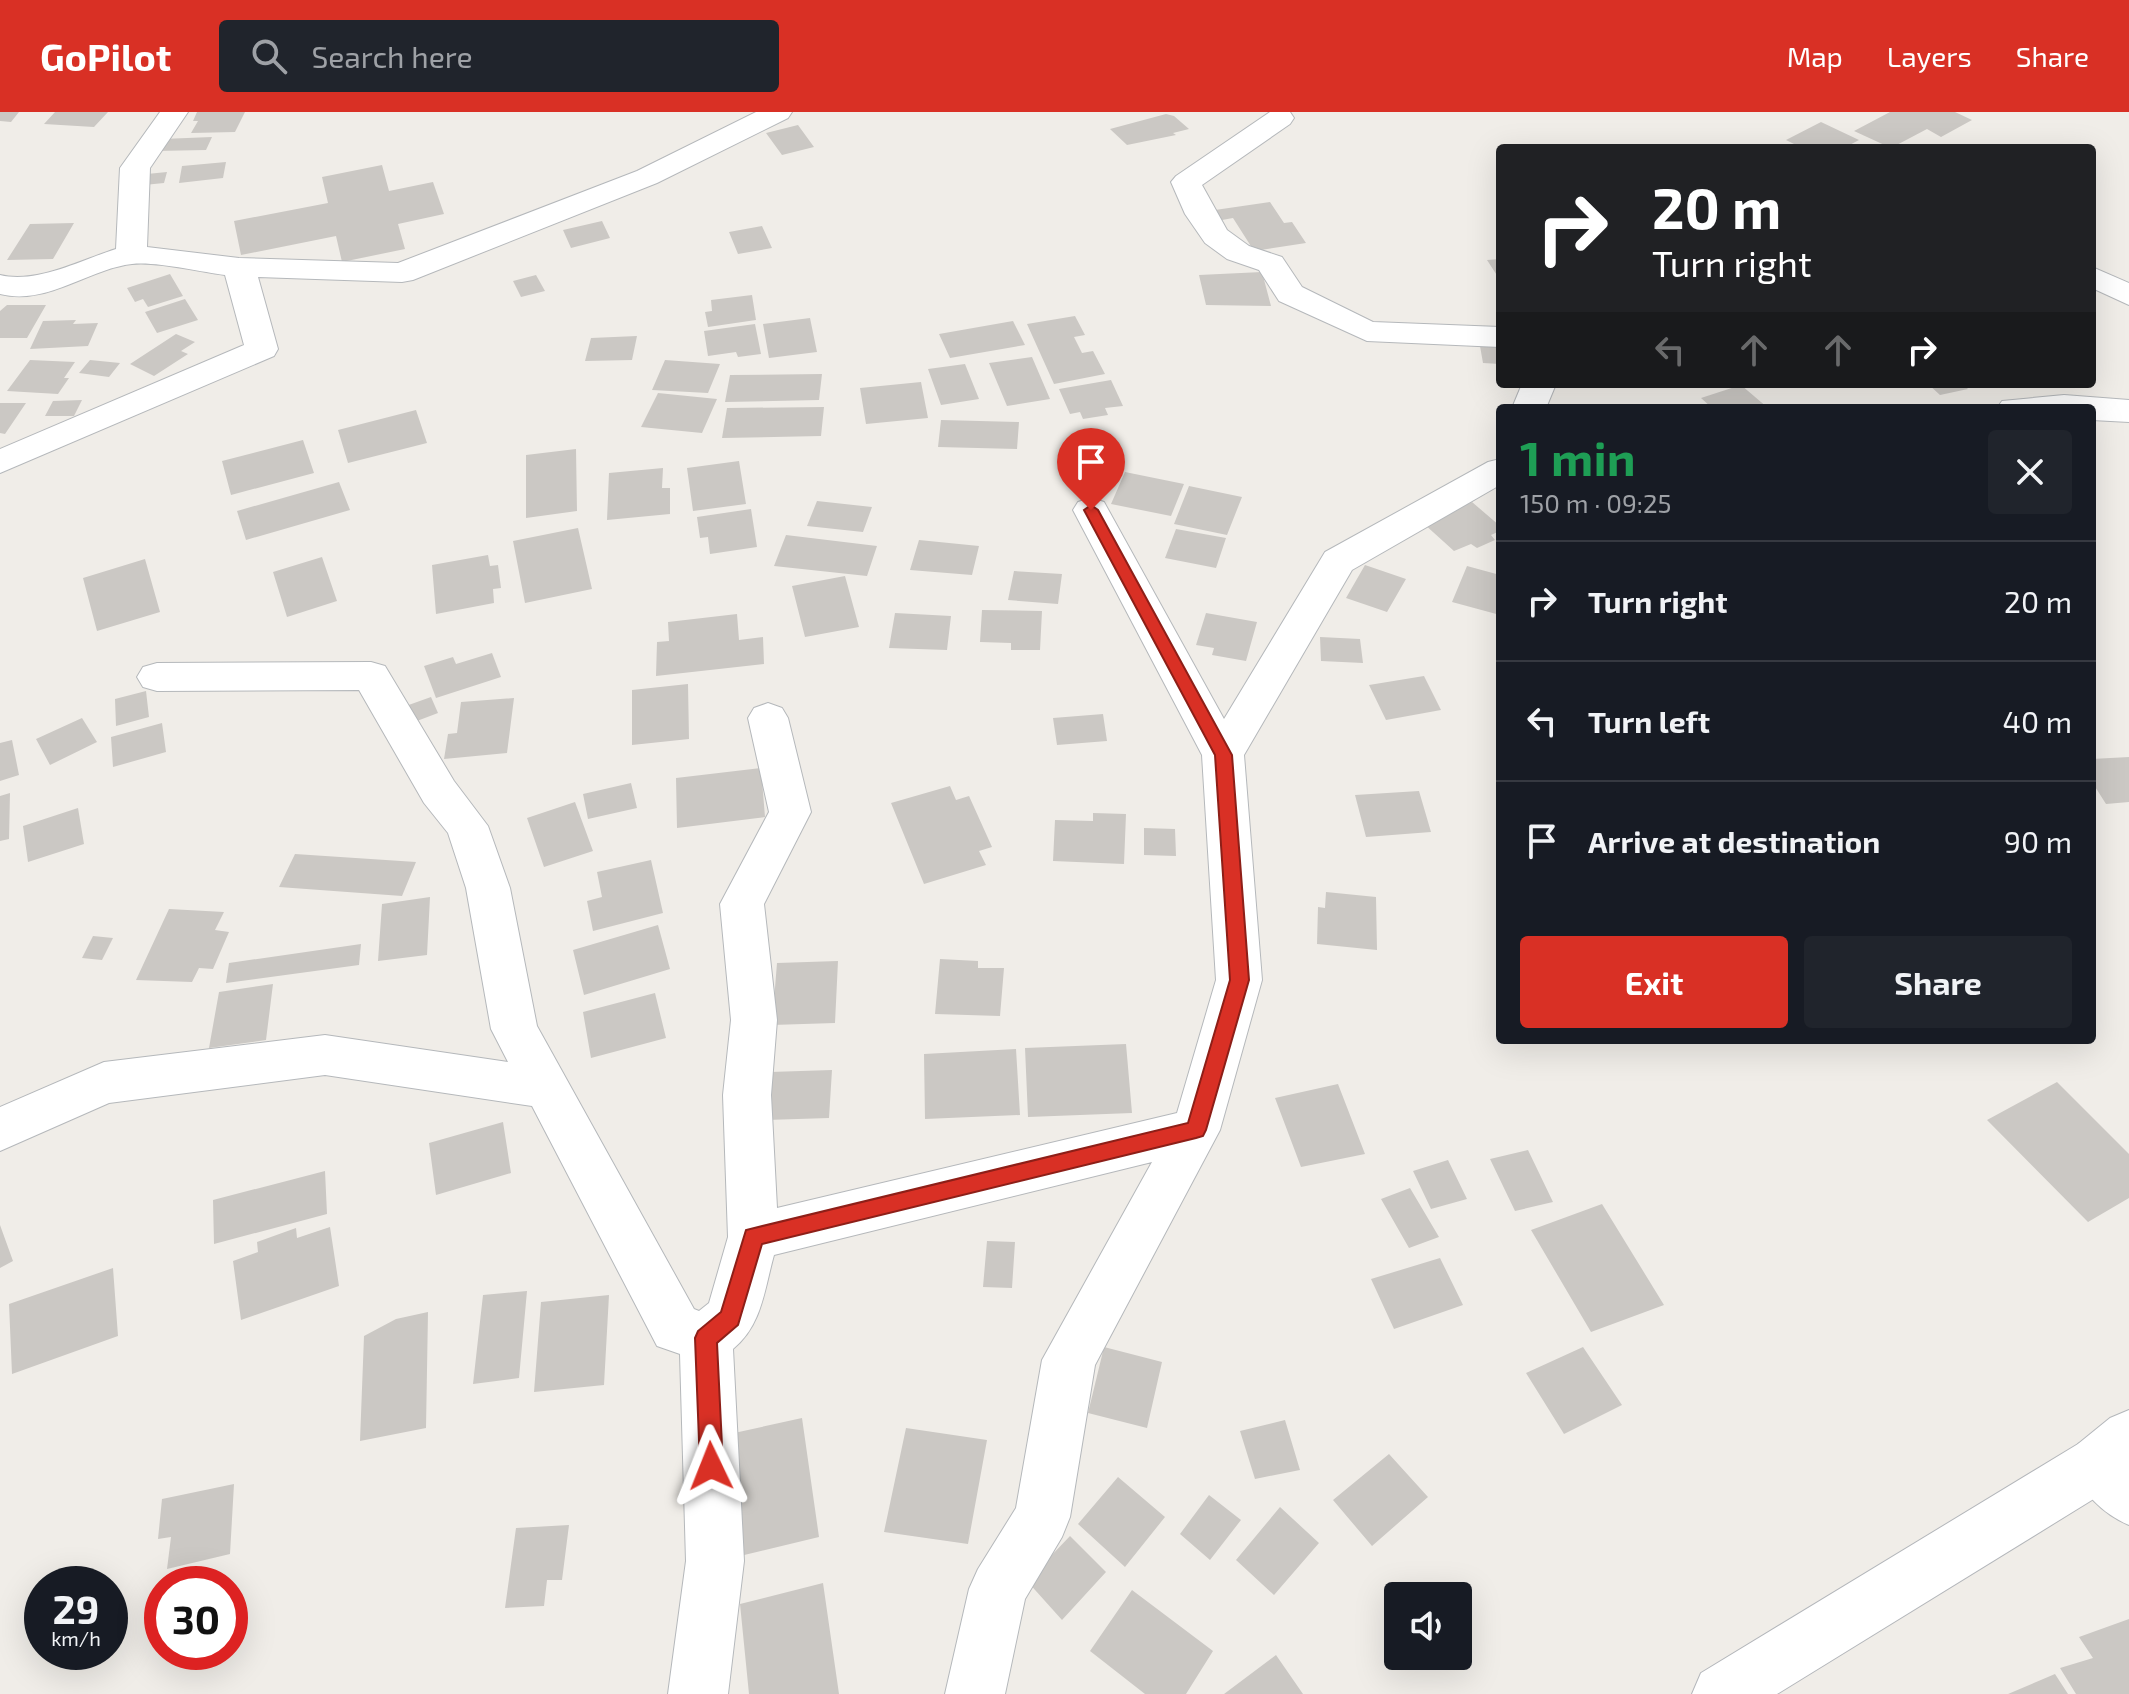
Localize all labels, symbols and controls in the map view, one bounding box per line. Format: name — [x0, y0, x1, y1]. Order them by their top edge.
search box — [219, 20, 779, 92]
text: GoPilot — [40, 33, 171, 79]
icon: search — [247, 34, 291, 78]
text: Search here — [311, 38, 473, 74]
text: Map — [1787, 39, 1843, 73]
text: Layers — [1887, 39, 1972, 73]
text: Share — [2016, 39, 2089, 73]
text: 20 m — [1652, 173, 1781, 240]
icon: right — [1520, 176, 1624, 280]
text: Turn right — [1652, 241, 1812, 284]
icon: left — [1648, 328, 1692, 372]
icon: ahead — [1732, 328, 1776, 372]
icon: ahead — [1816, 328, 1860, 372]
icon: right — [1900, 328, 1944, 372]
pin — [1057, 428, 1125, 510]
text: 1 min — [1520, 428, 1636, 486]
button: close — [1988, 430, 2072, 514]
icon: arrive — [1069, 440, 1113, 484]
text: 150 m · 09:25 — [1520, 487, 1672, 518]
icon: right — [1520, 579, 1564, 623]
text: Turn right — [1588, 583, 1728, 619]
text: 20 m — [2004, 583, 2072, 619]
icon: left — [1520, 699, 1564, 743]
text: Turn left — [1588, 703, 1710, 739]
text: 40 m — [2002, 703, 2072, 739]
icon: arrive — [1520, 819, 1564, 863]
text: Arrive at destination — [1588, 823, 1880, 859]
text: 90 m — [2004, 823, 2072, 859]
button: Exit — [1520, 936, 1788, 1028]
button: Share — [1804, 936, 2072, 1028]
position arrow — [669, 1424, 753, 1508]
speed limit sign: 30 — [144, 1566, 248, 1670]
map controls — [1384, 1582, 1472, 1670]
button: sound — [1384, 1582, 1472, 1670]
text: 29 — [53, 1584, 99, 1632]
text: km/h — [51, 1626, 101, 1650]

